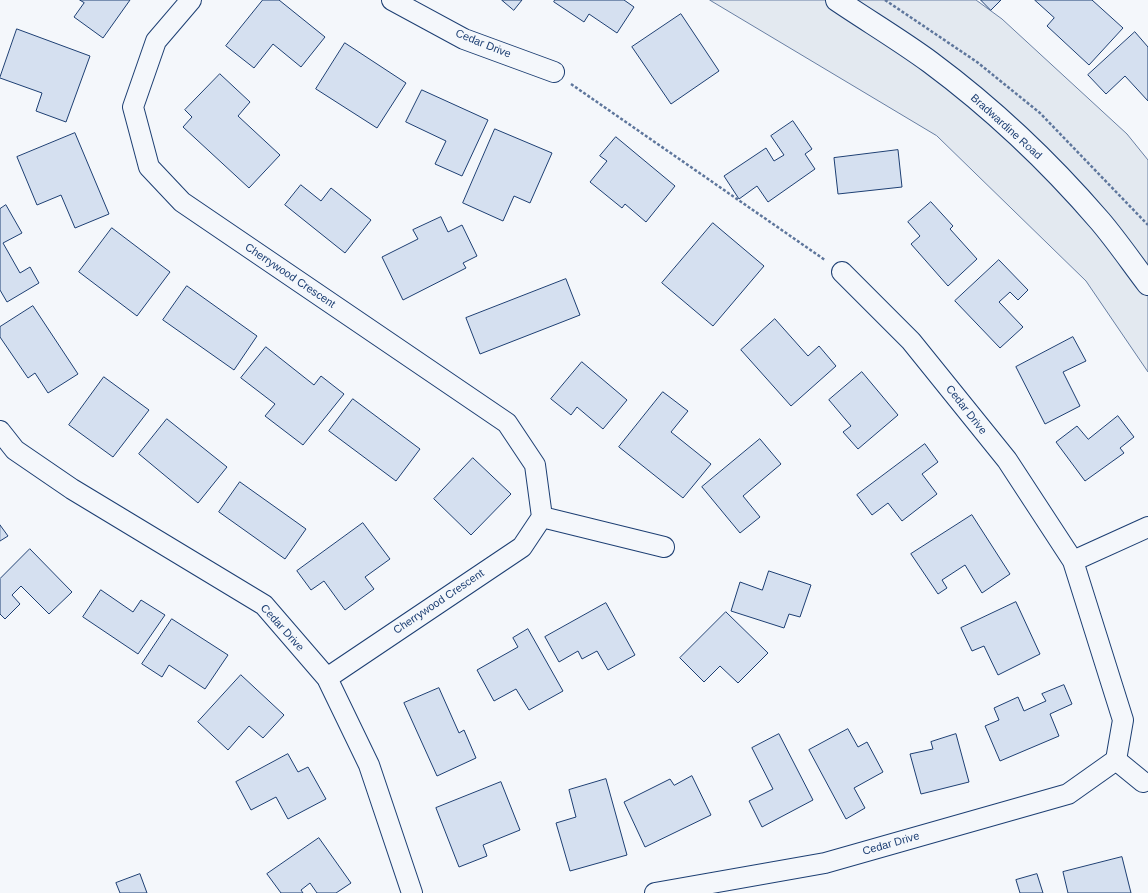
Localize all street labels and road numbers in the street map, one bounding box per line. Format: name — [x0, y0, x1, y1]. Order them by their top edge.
street label: Cedar Drive — [453, 27, 513, 61]
street label: Bradwardine Road — [968, 92, 1044, 162]
street label: Cherrywood Crescent — [242, 241, 338, 311]
street label: Cedar Drive — [943, 383, 989, 437]
street label: Cherrywood Crescent — [391, 567, 487, 637]
street label: Cedar Drive — [257, 602, 307, 654]
street label: Cedar Drive — [861, 830, 921, 858]

